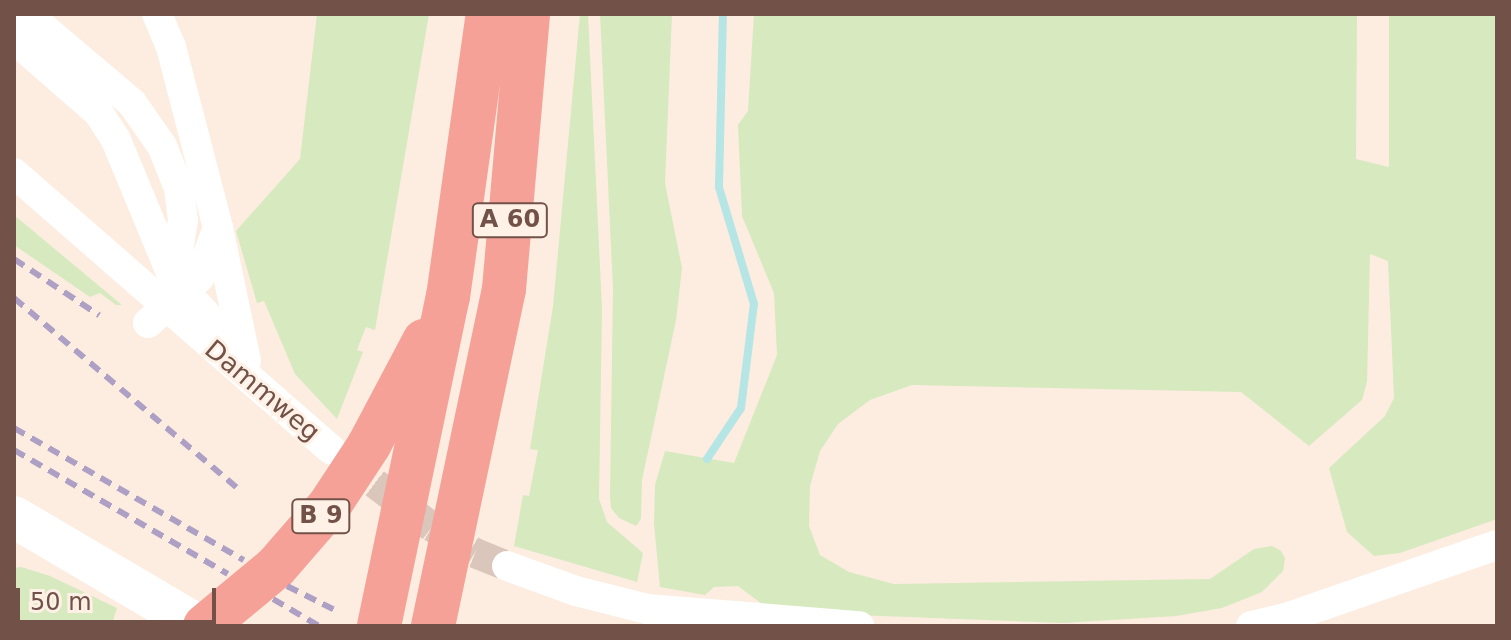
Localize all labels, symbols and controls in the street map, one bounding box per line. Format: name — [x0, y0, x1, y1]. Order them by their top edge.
road number: A 60 — [470, 200, 550, 240]
street label: Dammweg — [198, 334, 326, 448]
road number: B 9 — [291, 496, 351, 536]
scale bar — [20, 572, 220, 622]
text: 50 m — [30, 588, 92, 616]

